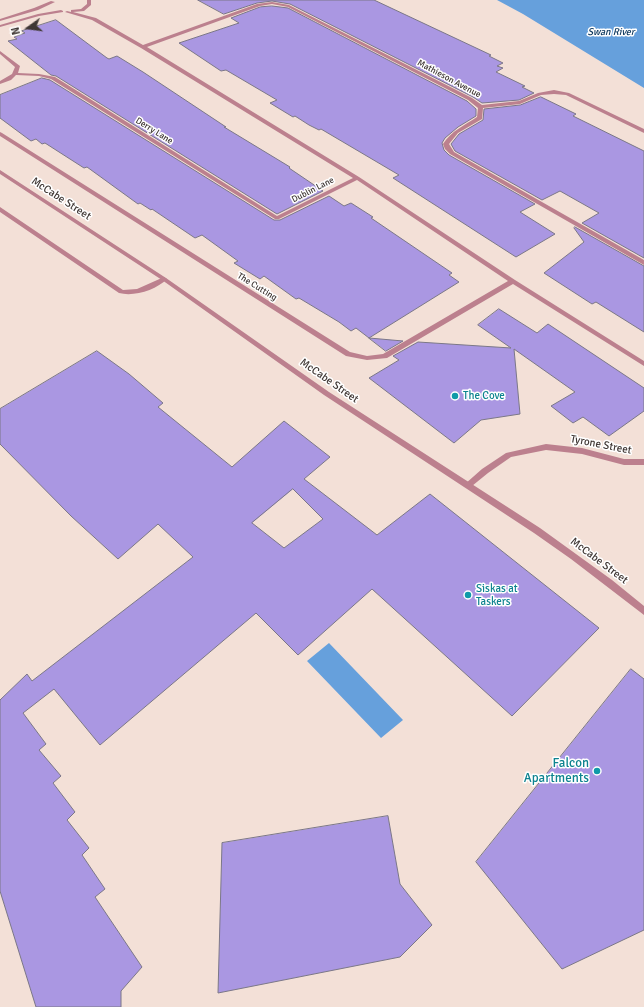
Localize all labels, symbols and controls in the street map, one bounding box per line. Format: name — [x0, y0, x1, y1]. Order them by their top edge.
north arrow — [8, 8, 48, 48]
text: N — [9, 26, 23, 36]
water label: Swan River — [588, 26, 634, 38]
street label: Mathieson Avenue — [415, 58, 483, 100]
street label: Derry Lane — [133, 115, 175, 147]
street label: McCabe Street — [29, 175, 93, 223]
street label: Dublin Lane — [290, 175, 336, 205]
street label: The Cutting — [235, 271, 279, 303]
street label: McCabe Street — [297, 356, 361, 406]
place label: The Cove — [463, 389, 505, 403]
marker: The Cove — [450, 391, 460, 401]
street label: Tyrone Street — [569, 433, 633, 457]
street label: McCabe Street — [568, 535, 630, 587]
place label: Siskas at Taskers — [476, 582, 518, 608]
marker: Siskas at Taskers — [463, 590, 473, 600]
place label: Falcon Apartments — [524, 756, 589, 787]
marker: Falcon Apartments — [592, 766, 602, 776]

